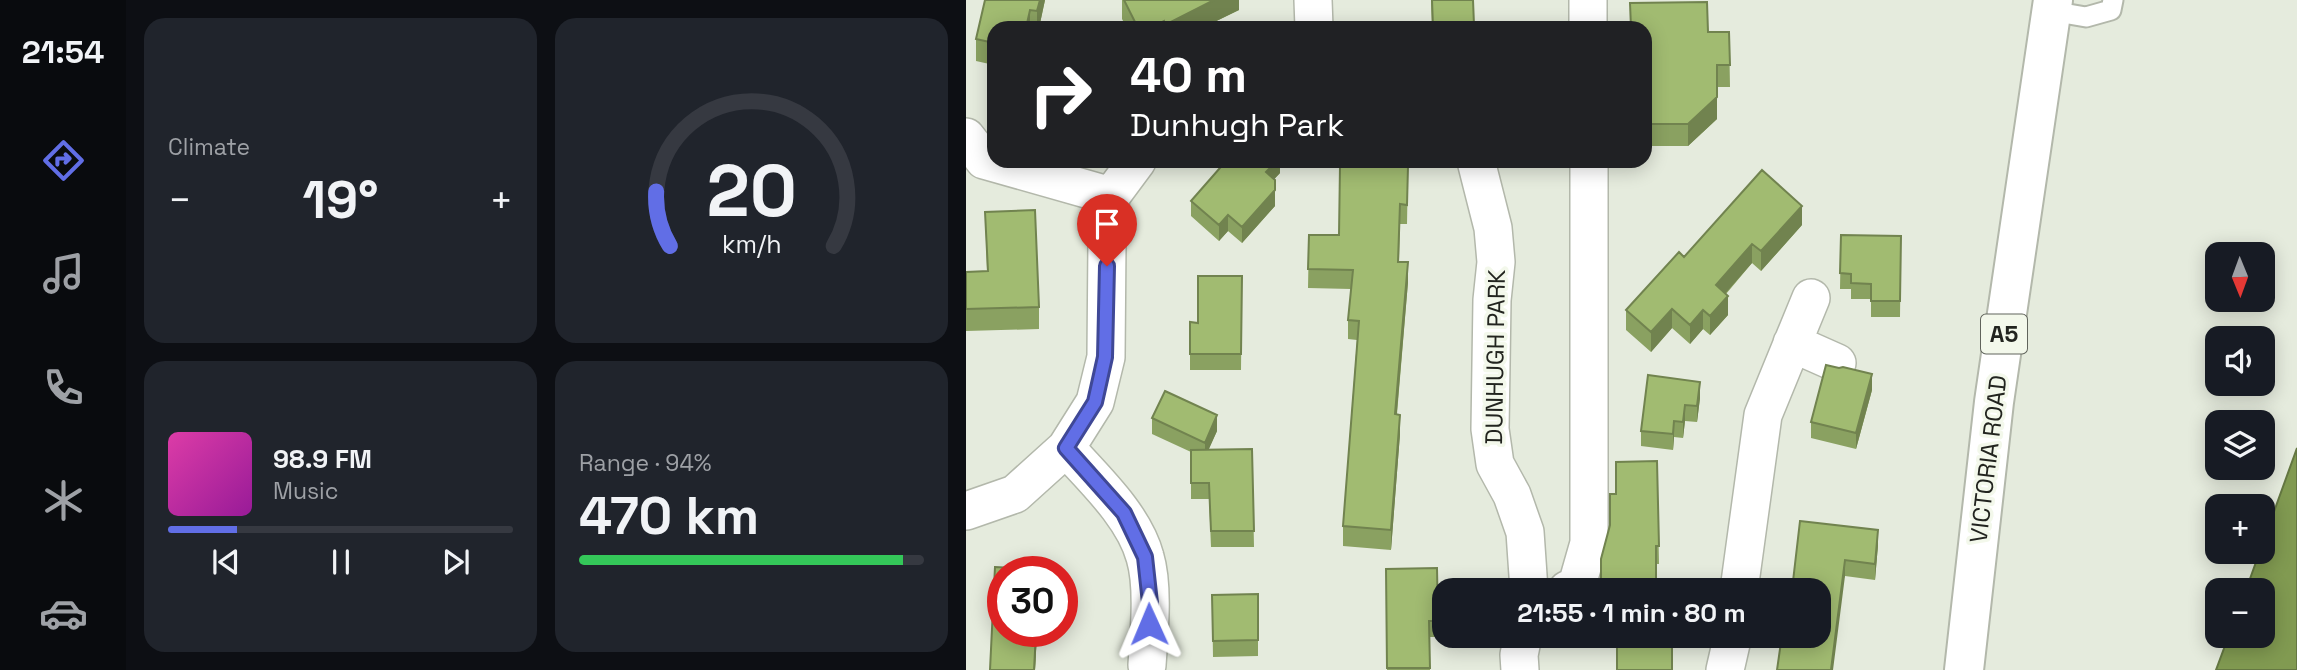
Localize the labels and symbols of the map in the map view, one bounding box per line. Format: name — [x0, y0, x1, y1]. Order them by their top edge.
pin — [1077, 194, 1137, 266]
north arrow — [2205, 242, 2275, 312]
street label: DUNHUGH PARK — [1478, 269, 1512, 445]
road number: A5 — [1981, 314, 2027, 354]
street label: VICTORIA ROAD — [1962, 373, 2014, 545]
speed limit sign: 30 — [987, 556, 1078, 647]
position arrow — [1112, 587, 1186, 661]

